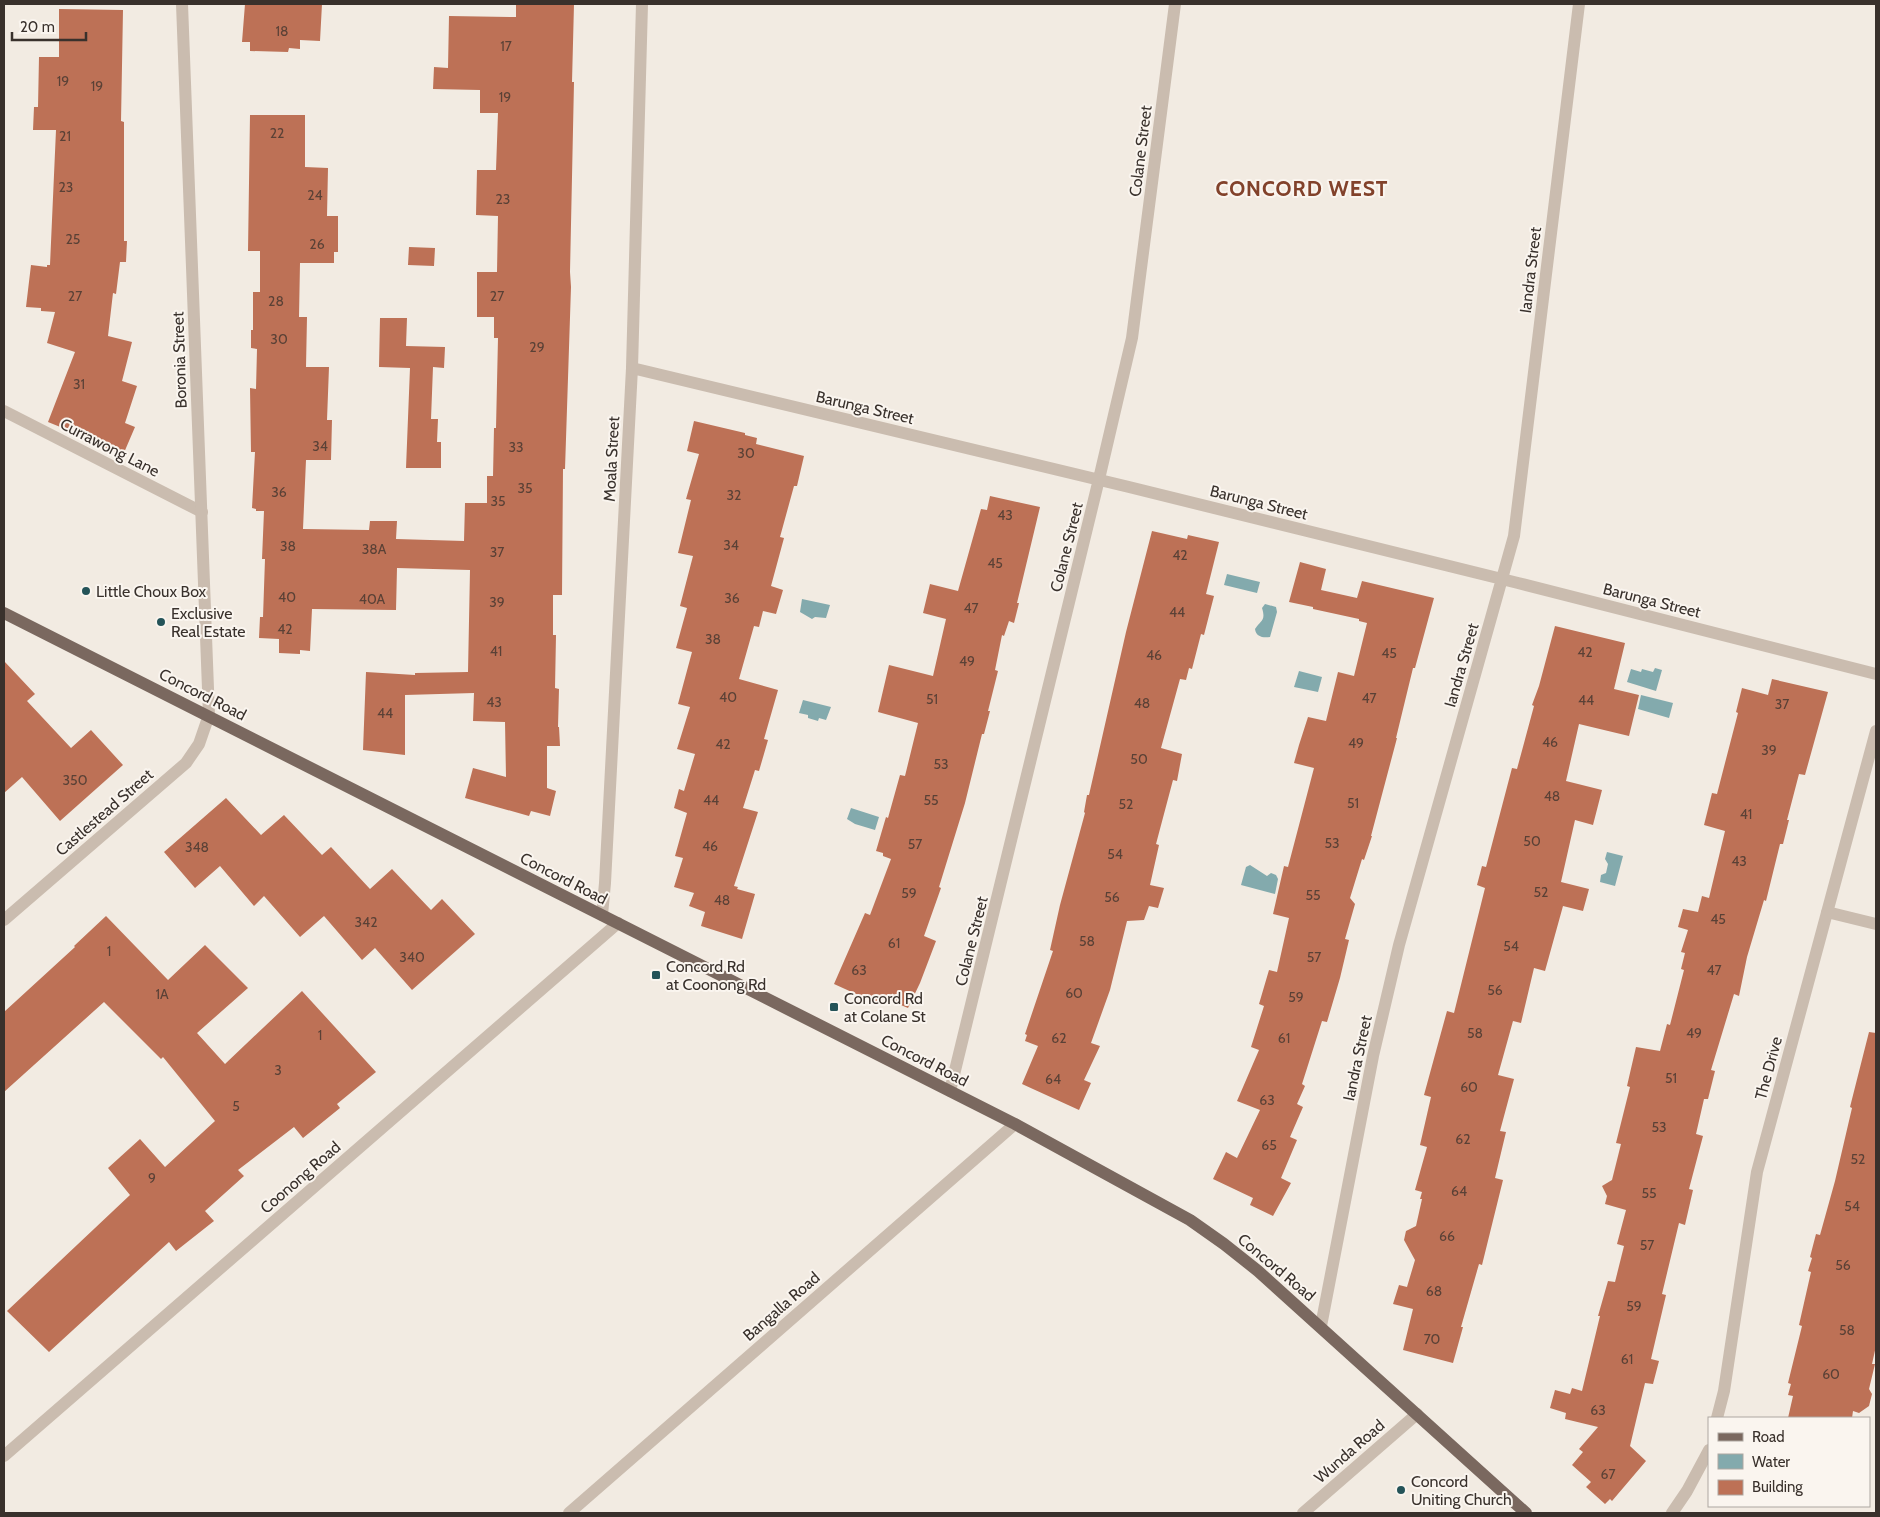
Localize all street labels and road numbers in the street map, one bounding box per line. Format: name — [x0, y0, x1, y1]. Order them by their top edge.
street label: Colane Street — [1125, 104, 1156, 198]
street label: Iandra Street — [1516, 225, 1545, 314]
street label: Boronia Street — [168, 311, 191, 409]
street label: Barunga Street — [814, 387, 916, 428]
street label: Currawong Lane — [57, 414, 163, 481]
street label: Moala Street — [600, 415, 623, 502]
street label: Barunga Street — [1208, 481, 1310, 524]
street label: Colane Street — [1046, 500, 1087, 594]
street label: Barunga Street — [1601, 579, 1703, 622]
street label: Iandra Street — [1440, 620, 1483, 709]
street label: Concord Road — [156, 664, 250, 725]
street label: Castlestead Street — [52, 765, 157, 860]
street label: Concord Road — [517, 848, 611, 909]
street label: Colane Street — [951, 894, 992, 988]
street label: Iandra Street — [1339, 1013, 1376, 1103]
street label: Concord Road — [878, 1030, 972, 1091]
street label: The Drive — [1751, 1034, 1786, 1102]
street label: Coonong Road — [256, 1137, 344, 1217]
street label: Concord Road — [1234, 1229, 1319, 1305]
street label: Bangalla Road — [739, 1268, 824, 1345]
street label: Wunda Road — [1310, 1416, 1388, 1487]

